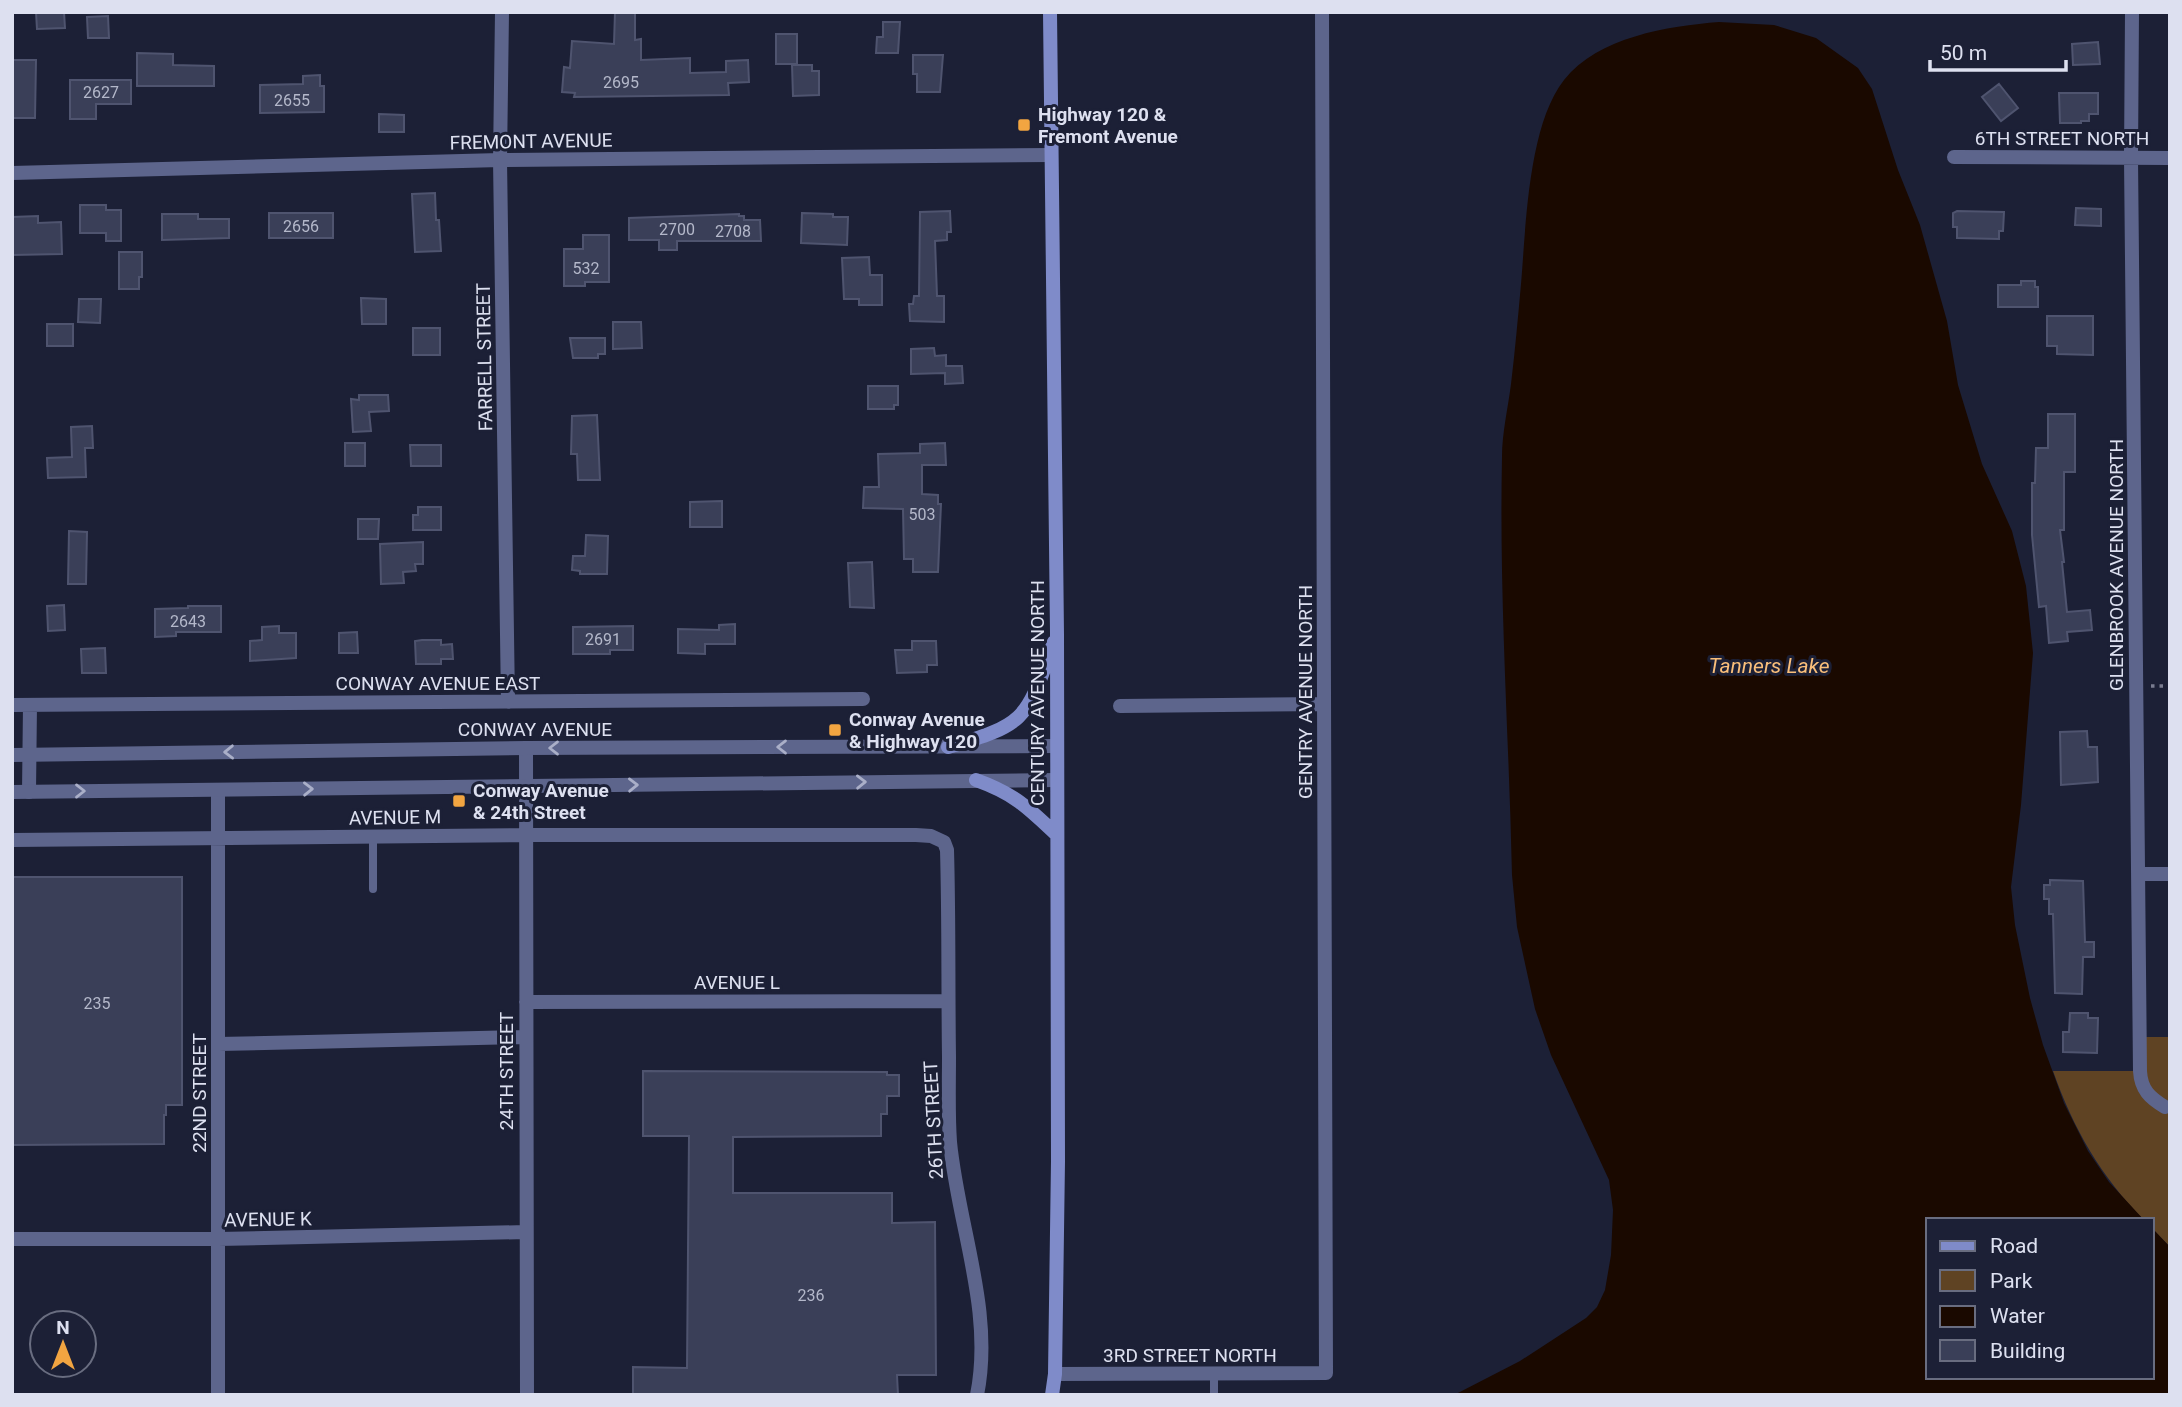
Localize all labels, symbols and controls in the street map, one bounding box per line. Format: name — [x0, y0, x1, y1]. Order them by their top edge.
scale bar — [1930, 28, 2066, 72]
text: 50 m — [1940, 41, 1987, 65]
house number: 2695 — [603, 73, 639, 92]
house number: 2627 — [83, 83, 119, 102]
house number: 2655 — [274, 91, 310, 110]
place label: Highway 120 & Fremont Avenue — [1038, 103, 1178, 148]
marker: Highway 120 & Fremont Avenue — [1016, 117, 1032, 133]
street label: 6TH STREET NORTH — [1975, 127, 2149, 150]
street label: FREMONT AVENUE — [449, 129, 613, 154]
house number: 2656 — [283, 217, 319, 236]
house number: 2700 — [659, 220, 695, 239]
house number: 2708 — [715, 222, 751, 241]
house number: 532 — [573, 259, 599, 278]
street label: FARRELL STREET — [472, 283, 497, 431]
street label: GLENBROOK AVENUE NORTH — [2105, 439, 2128, 691]
house number: 503 — [909, 505, 935, 524]
street label: CENTURY AVENUE NORTH — [1026, 580, 1049, 806]
street label: GENTRY AVENUE NORTH — [1294, 585, 1317, 799]
house number: 2643 — [170, 612, 206, 631]
house number: 2691 — [585, 630, 621, 649]
water label: Tanners Lake — [1709, 654, 1830, 678]
street label: CONWAY AVENUE EAST — [336, 672, 540, 695]
place label: Conway Avenue & Highway 120 — [849, 708, 985, 753]
street label: CONWAY AVENUE — [458, 718, 612, 741]
marker: Conway Avenue & Highway 120 — [827, 722, 843, 738]
one-way arrow — [776, 739, 787, 755]
one-way arrow — [549, 740, 559, 756]
one-way arrow — [223, 744, 234, 760]
one-way arrow — [856, 774, 867, 790]
one-way arrow — [629, 777, 639, 793]
place label: Conway Avenue & 24th Street — [473, 779, 609, 824]
one-way arrow — [303, 781, 314, 797]
one-way arrow — [76, 783, 86, 799]
marker: Conway Avenue & 24th Street — [451, 793, 467, 809]
street label: AVENUE M — [349, 805, 441, 830]
street label: AVENUE L — [694, 971, 780, 994]
house number: 235 — [84, 994, 110, 1013]
street label: 24TH STREET — [495, 1012, 518, 1130]
street label: 22ND STREET — [188, 1033, 211, 1153]
street label: 26TH STREET — [919, 1060, 948, 1180]
street label: AVENUE K — [224, 1207, 312, 1232]
legend — [1926, 1218, 2154, 1379]
text: Road — [1990, 1234, 2038, 1258]
text: Park — [1990, 1269, 2033, 1293]
house number: 236 — [798, 1286, 824, 1305]
text: Water — [1990, 1304, 2045, 1328]
north arrow — [28, 1309, 98, 1379]
text: N — [56, 1316, 70, 1339]
text: Building — [1990, 1339, 2065, 1363]
street label: 3RD STREET NORTH — [1103, 1344, 1277, 1367]

